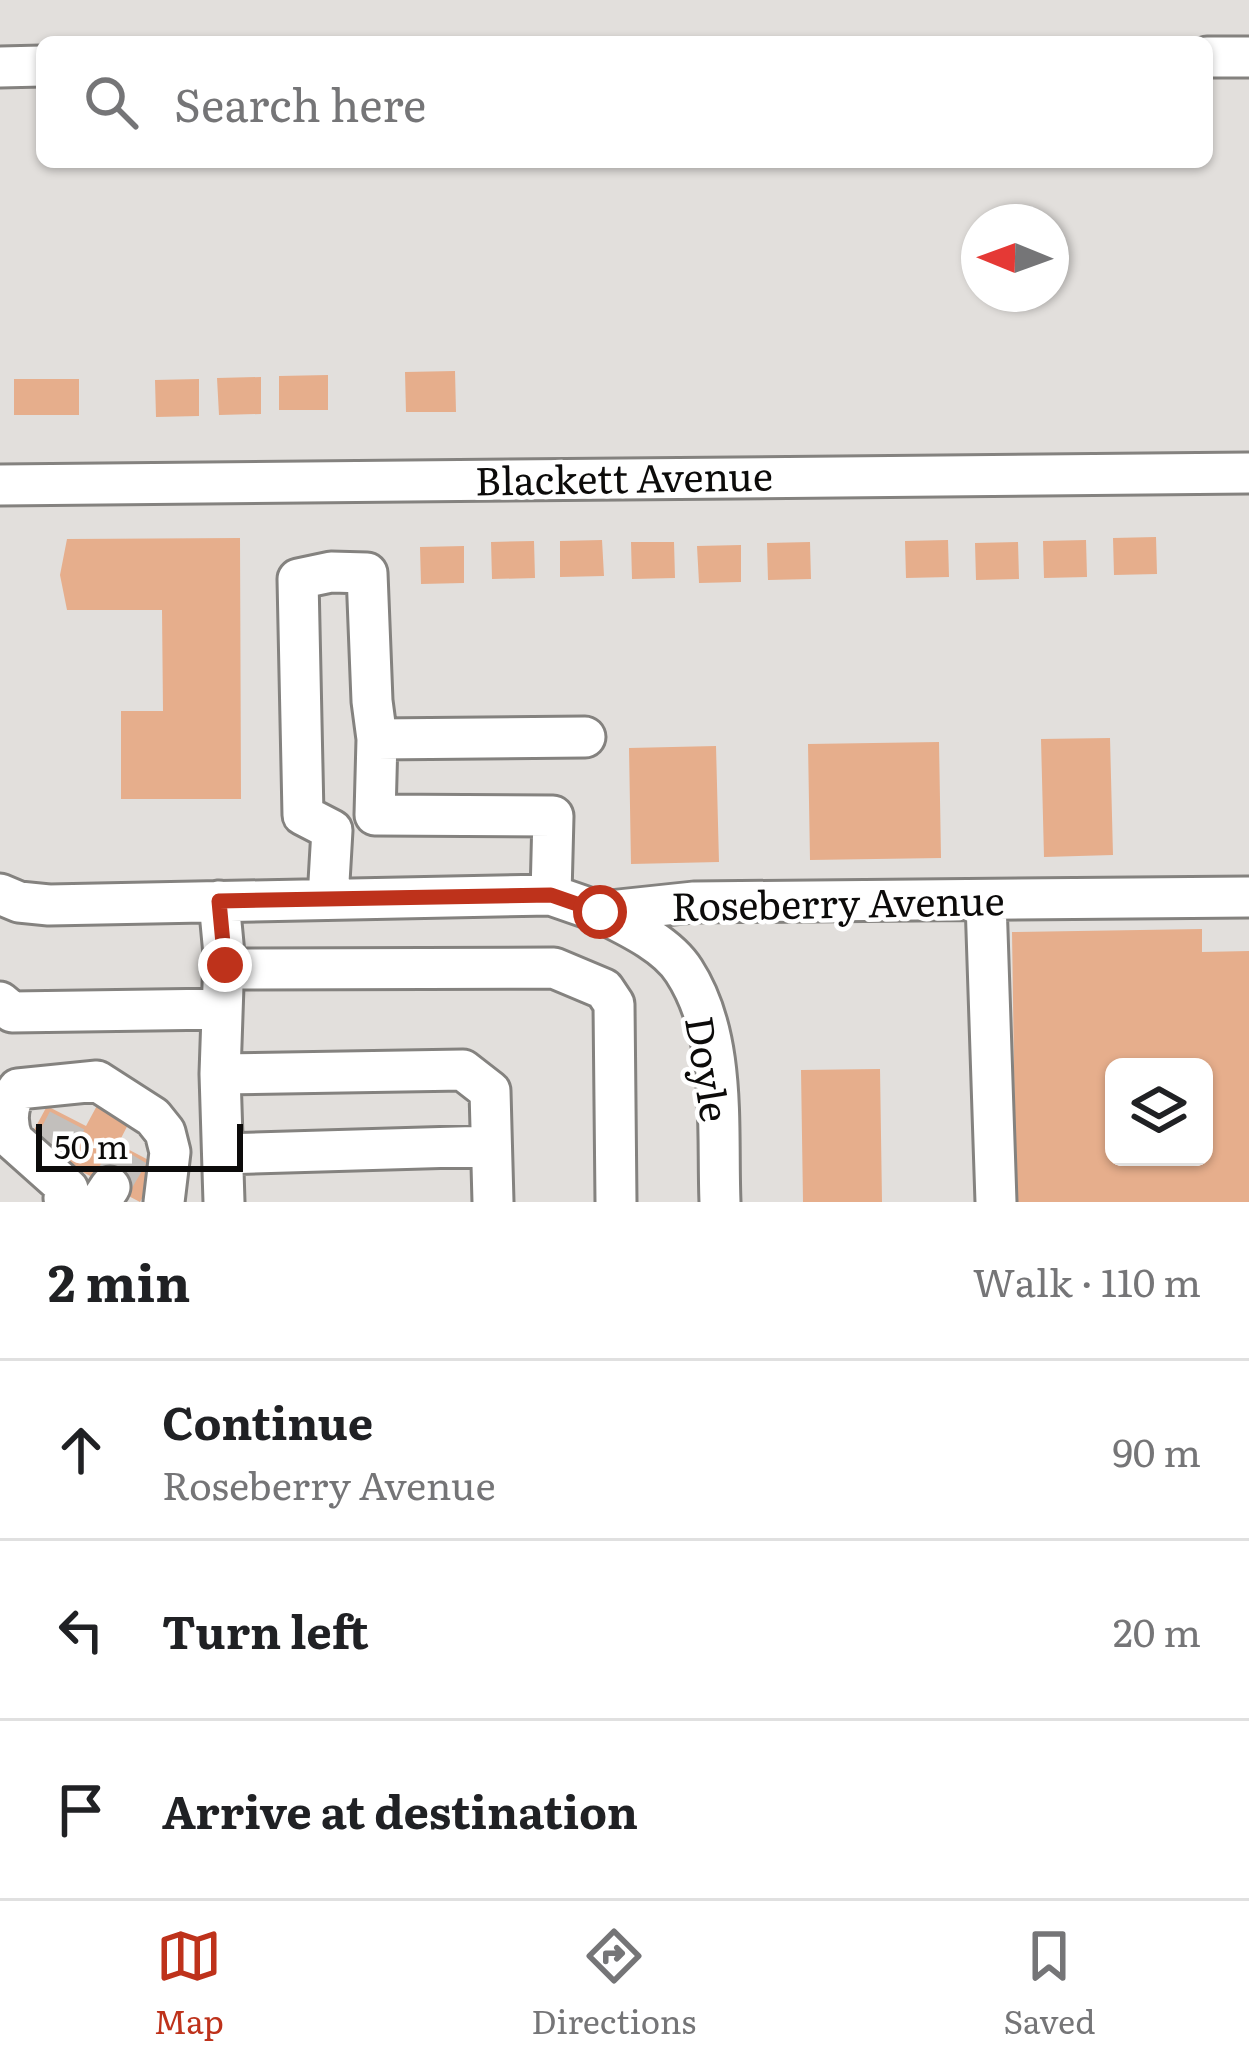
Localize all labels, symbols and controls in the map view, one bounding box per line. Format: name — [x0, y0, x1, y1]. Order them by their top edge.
search box — [36, 36, 1213, 168]
icon: search — [78, 69, 144, 135]
text: Search here — [174, 69, 426, 136]
north arrow — [961, 204, 1069, 312]
street label: Blackett Avenue — [474, 444, 773, 508]
street label: Roseberry Avenue — [671, 869, 1005, 933]
route start — [573, 885, 627, 939]
route end — [198, 938, 252, 992]
street label: Doyle — [673, 1011, 747, 1126]
map controls — [1105, 1058, 1213, 1166]
button: layers — [1105, 1058, 1213, 1166]
scale bar — [36, 1118, 243, 1171]
text: 50 m — [54, 1120, 128, 1169]
text: 2 min — [48, 1242, 191, 1318]
text: Walk · 110 m — [973, 1251, 1201, 1309]
text: Continue — [162, 1387, 373, 1454]
icon: ahead — [48, 1417, 114, 1483]
text: 90 m — [1112, 1421, 1201, 1479]
text: Roseberry Avenue — [162, 1454, 496, 1512]
text: Turn left — [162, 1596, 369, 1663]
icon: left — [48, 1597, 114, 1663]
text: 20 m — [1113, 1601, 1201, 1659]
text: Arrive at destination — [162, 1776, 638, 1843]
icon: arrive — [48, 1777, 114, 1843]
tab: Map — [154, 1923, 224, 2044]
tab: Directions — [531, 1923, 696, 2044]
tab: Saved — [1003, 1923, 1095, 2044]

